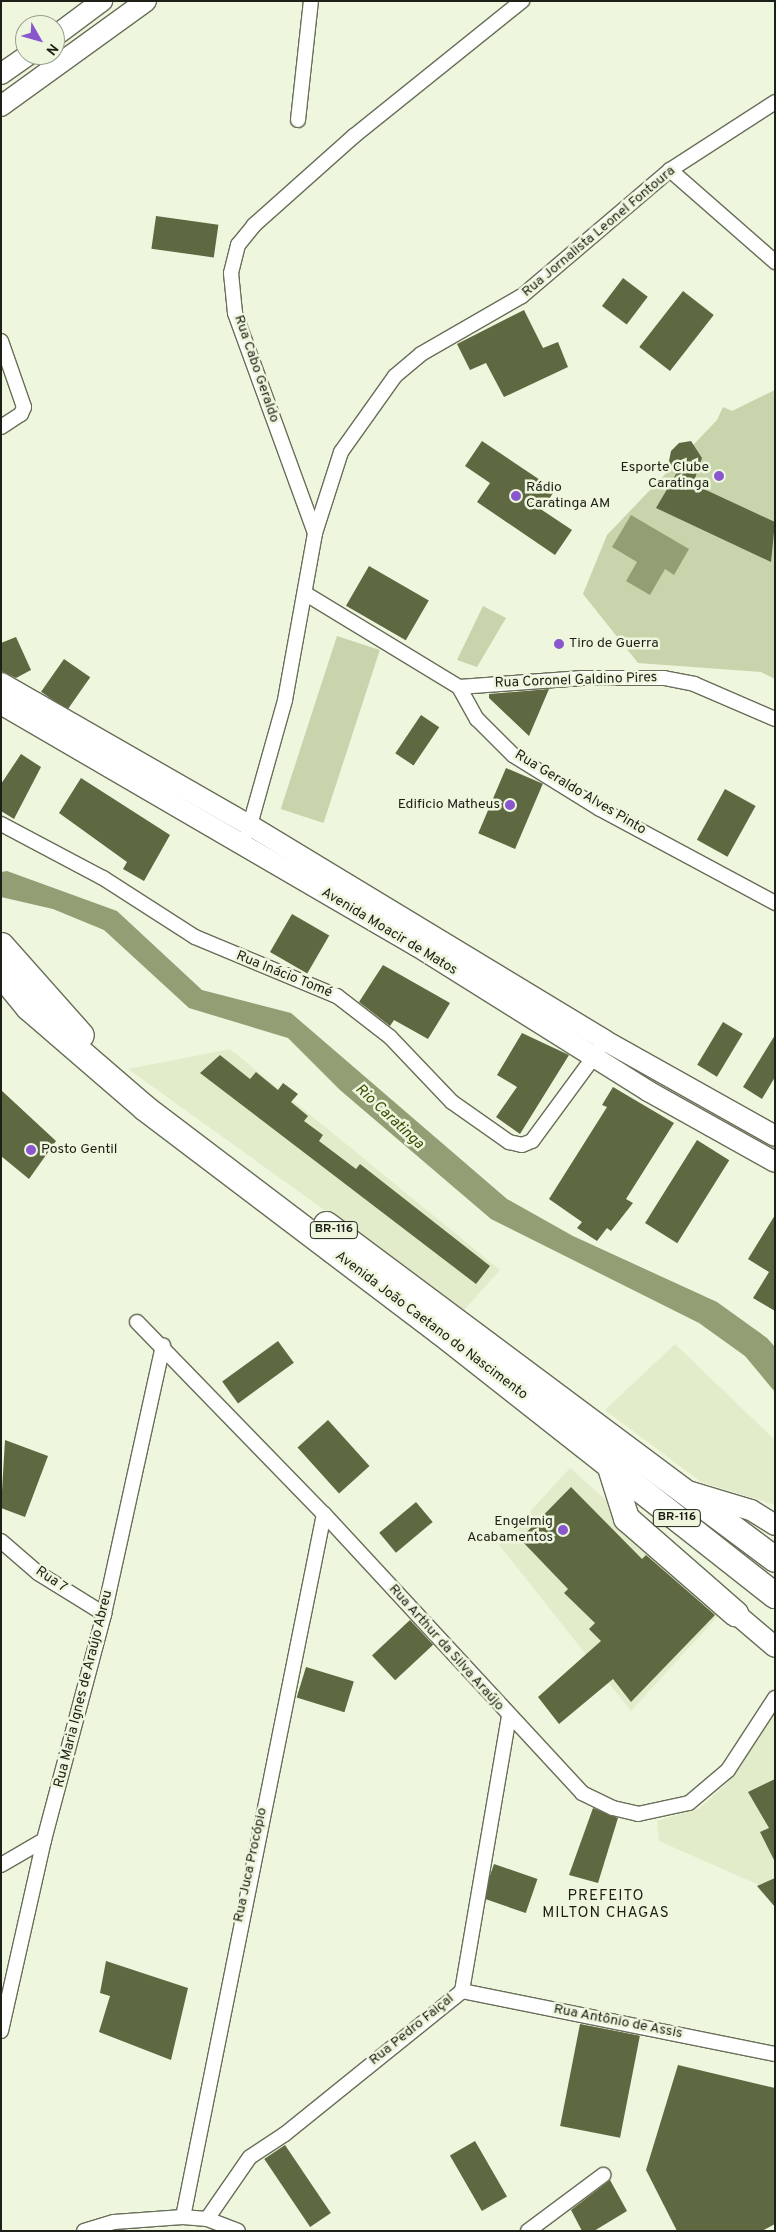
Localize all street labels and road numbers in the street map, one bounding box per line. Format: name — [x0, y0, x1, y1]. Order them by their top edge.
street label: Rua Jornalista Leonel Fontoura — [519, 163, 679, 301]
street label: Rua Cabo Geraldo — [230, 313, 282, 425]
street label: Rua Coronel Galdino Pires — [494, 670, 658, 692]
street label: Rua Geraldo Alves Pinto — [511, 747, 649, 839]
street label: Avenida Moacir de Matos — [318, 885, 460, 979]
street label: Rua Inácio Tomé — [233, 948, 335, 1002]
road number: BR-116 — [309, 1220, 359, 1240]
street label: Avenida João Caetano do Nascimento — [331, 1248, 531, 1404]
road number: BR-116 — [652, 1509, 702, 1528]
street label: Rua 7 — [32, 1563, 70, 1597]
street label: Rua Arthur da Silva Araújo — [384, 1581, 508, 1715]
street label: Rua Maria Ignes de Araújo Abreu — [51, 1588, 117, 1790]
street label: Rua Juca Procópio — [231, 1806, 271, 1924]
street label: Rua Pedro Faiçal — [366, 1991, 458, 2069]
street label: Rua Antônio de Assis — [552, 2001, 684, 2043]

